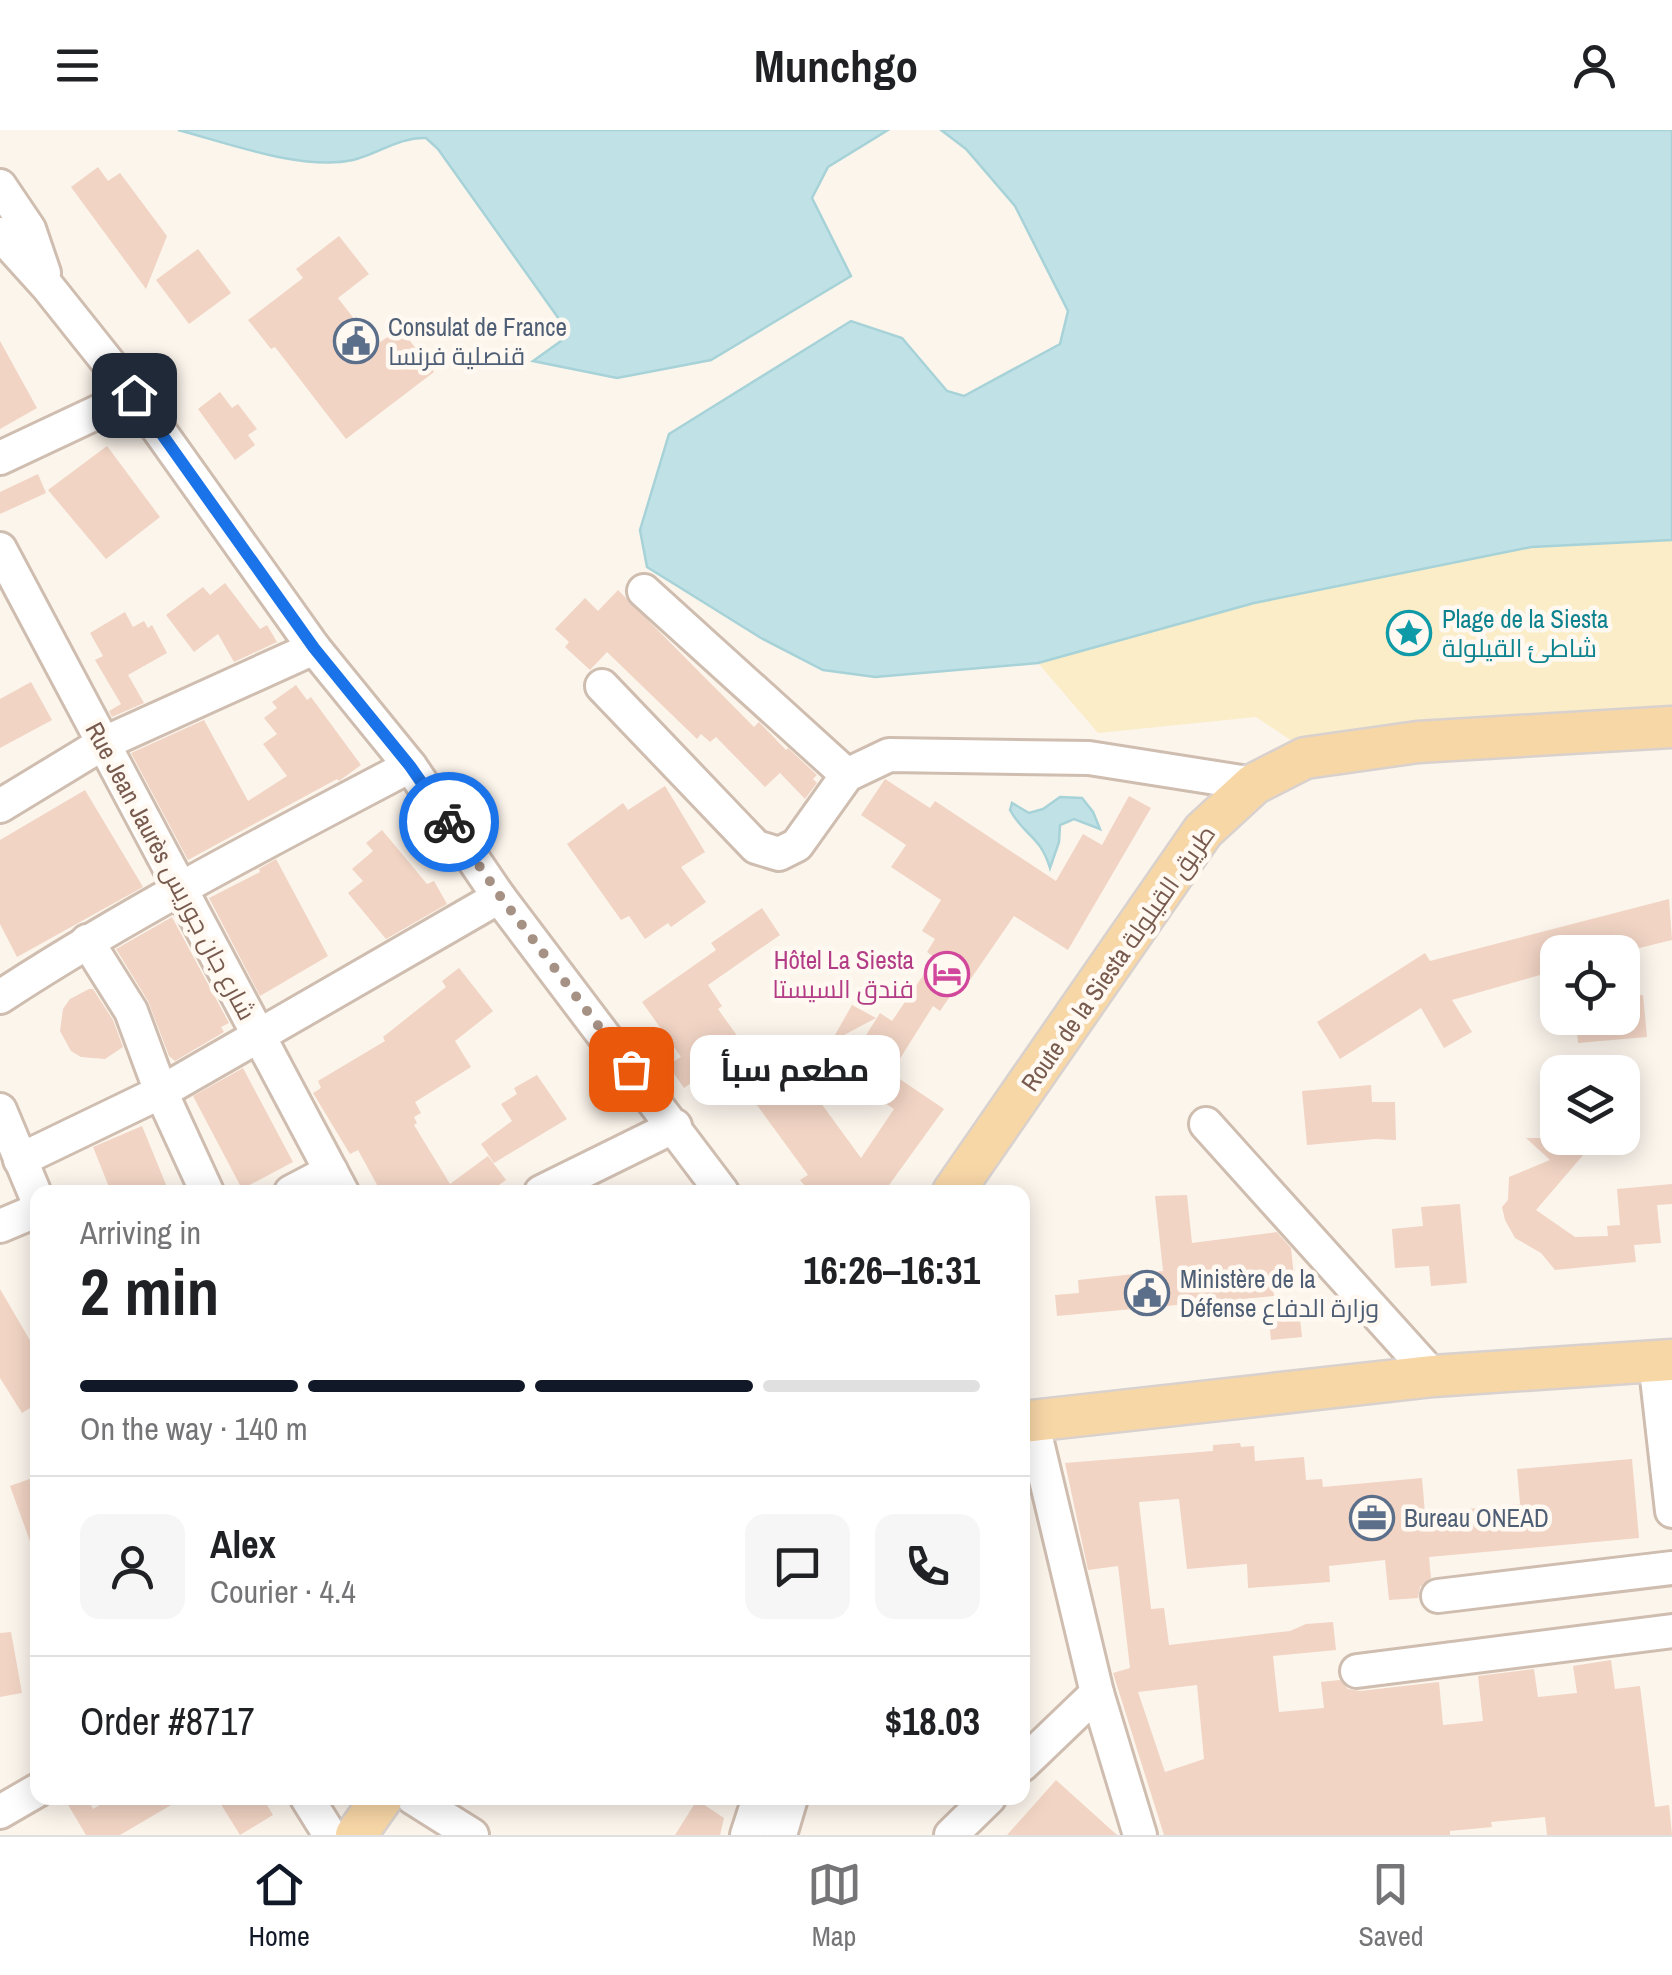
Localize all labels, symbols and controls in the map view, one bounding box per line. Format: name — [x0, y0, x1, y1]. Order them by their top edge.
text: Munchgo — [754, 35, 918, 96]
icon: menu — [50, 38, 105, 93]
icon: person — [1567, 38, 1622, 93]
place label: Consulat de France قنصلية فرنسا — [388, 310, 567, 373]
public building icon: Consulat de France قنصلية فرنسا — [333, 318, 379, 364]
pin — [92, 353, 177, 438]
icon: home — [107, 368, 162, 423]
place label: Plage de la Siesta شاطئ القيلولة — [1442, 602, 1609, 665]
place icon: Plage de la Siesta شاطئ القيلولة — [1386, 610, 1432, 656]
street label: Rue Jean Jaurès شارع جان جوريس — [78, 716, 264, 1026]
courier — [399, 772, 499, 872]
icon: bike — [422, 795, 477, 850]
street label: Route de la Siesta طريق القيلولة — [1013, 818, 1223, 1098]
map controls — [1540, 935, 1640, 1155]
button: locate — [1540, 935, 1640, 1035]
place label: Hôtel La Siesta فندق السيستا — [772, 943, 915, 1006]
hotel icon: Hôtel La Siesta فندق السيستا — [924, 951, 970, 997]
pin — [589, 1027, 674, 1112]
callout: مطعم سبأ — [691, 1034, 901, 1104]
icon: bag — [604, 1042, 659, 1097]
text: مطعم سبأ — [721, 1048, 869, 1091]
button: layers — [1540, 1055, 1640, 1155]
text: Arriving in — [80, 1211, 201, 1254]
text: 16:26–16:31 — [803, 1245, 980, 1296]
text: 2 min — [80, 1248, 219, 1335]
place label: Ministère de la Défense وزارة الدفاع — [1180, 1262, 1379, 1325]
public building icon: Ministère de la Défense وزارة الدفاع — [1124, 1270, 1170, 1316]
text: On the way · 140 m — [80, 1407, 308, 1450]
office icon: Bureau ONEAD — [1349, 1495, 1395, 1541]
place label: Bureau ONEAD — [1404, 1501, 1549, 1535]
button: person — [80, 1514, 185, 1619]
button: chat — [745, 1514, 850, 1619]
button: phone — [875, 1514, 980, 1619]
text: Alex — [210, 1519, 276, 1570]
text: Courier · 4.4 — [210, 1570, 356, 1613]
text: Order #8717 — [80, 1696, 255, 1747]
text: $18.03 — [885, 1696, 980, 1747]
tab: Home — [248, 1857, 310, 1955]
tab: Map — [807, 1857, 862, 1955]
tab: Saved — [1358, 1857, 1424, 1955]

